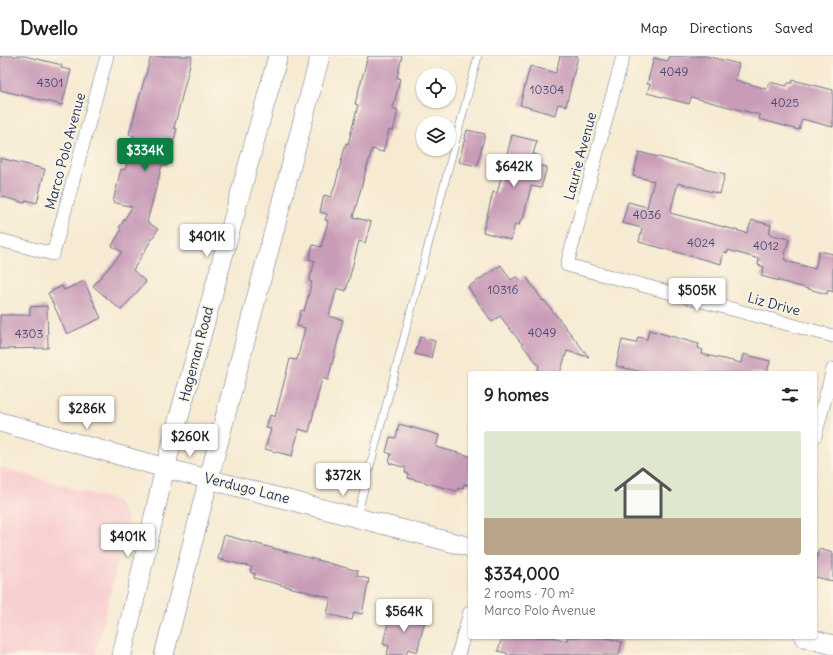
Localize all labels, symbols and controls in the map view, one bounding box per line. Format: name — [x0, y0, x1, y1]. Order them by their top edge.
text: Dwello — [20, 16, 78, 40]
text: Map — [640, 19, 667, 37]
text: Directions — [689, 19, 753, 37]
text: Saved — [775, 19, 813, 37]
house number: 4049 — [660, 64, 688, 79]
map controls — [416, 68, 456, 156]
button: locate — [416, 68, 456, 108]
house number: 4301 — [37, 75, 63, 90]
house number: 10304 — [530, 82, 564, 97]
street label: Marco Polo Avenue — [41, 91, 89, 211]
house number: 4025 — [771, 95, 799, 110]
street label: Laurie Avenue — [560, 110, 600, 202]
button: layers — [416, 116, 456, 156]
pin: $334K — [117, 138, 173, 172]
text: $334K — [126, 142, 164, 159]
pin: $642K — [486, 154, 542, 188]
text: $642K — [495, 158, 533, 175]
house number: 4036 — [633, 207, 661, 222]
pin: $401K — [179, 224, 235, 258]
text: $401K — [189, 228, 225, 245]
house number: 4024 — [687, 235, 715, 250]
house number: 4012 — [753, 238, 780, 253]
pin: $505K — [669, 278, 725, 312]
house number: 10316 — [487, 282, 519, 297]
text: $505K — [678, 282, 716, 299]
street label: Liz Drive — [746, 288, 802, 320]
street label: Hageman Road — [175, 304, 217, 404]
house number: 4049 — [528, 325, 556, 340]
house number: 4303 — [15, 326, 43, 341]
text: 9 homes — [484, 384, 549, 406]
icon: filters — [779, 384, 801, 406]
pin: $286K — [59, 396, 115, 430]
text: $286K — [68, 400, 106, 417]
pin: $260K — [162, 424, 218, 458]
text: $260K — [171, 428, 209, 445]
icon: home — [607, 457, 679, 529]
pin: $372K — [315, 463, 371, 497]
text: $372K — [325, 467, 361, 484]
street label: Verdugo Lane — [202, 469, 292, 507]
pin: $401K — [100, 524, 156, 558]
text: $401K — [110, 528, 146, 545]
text: $334,000 — [484, 563, 560, 585]
text: 2 rooms · 70 m² — [484, 585, 575, 602]
pin: $564K — [376, 599, 432, 633]
text: Marco Polo Avenue — [484, 602, 596, 619]
text: $564K — [385, 603, 423, 620]

